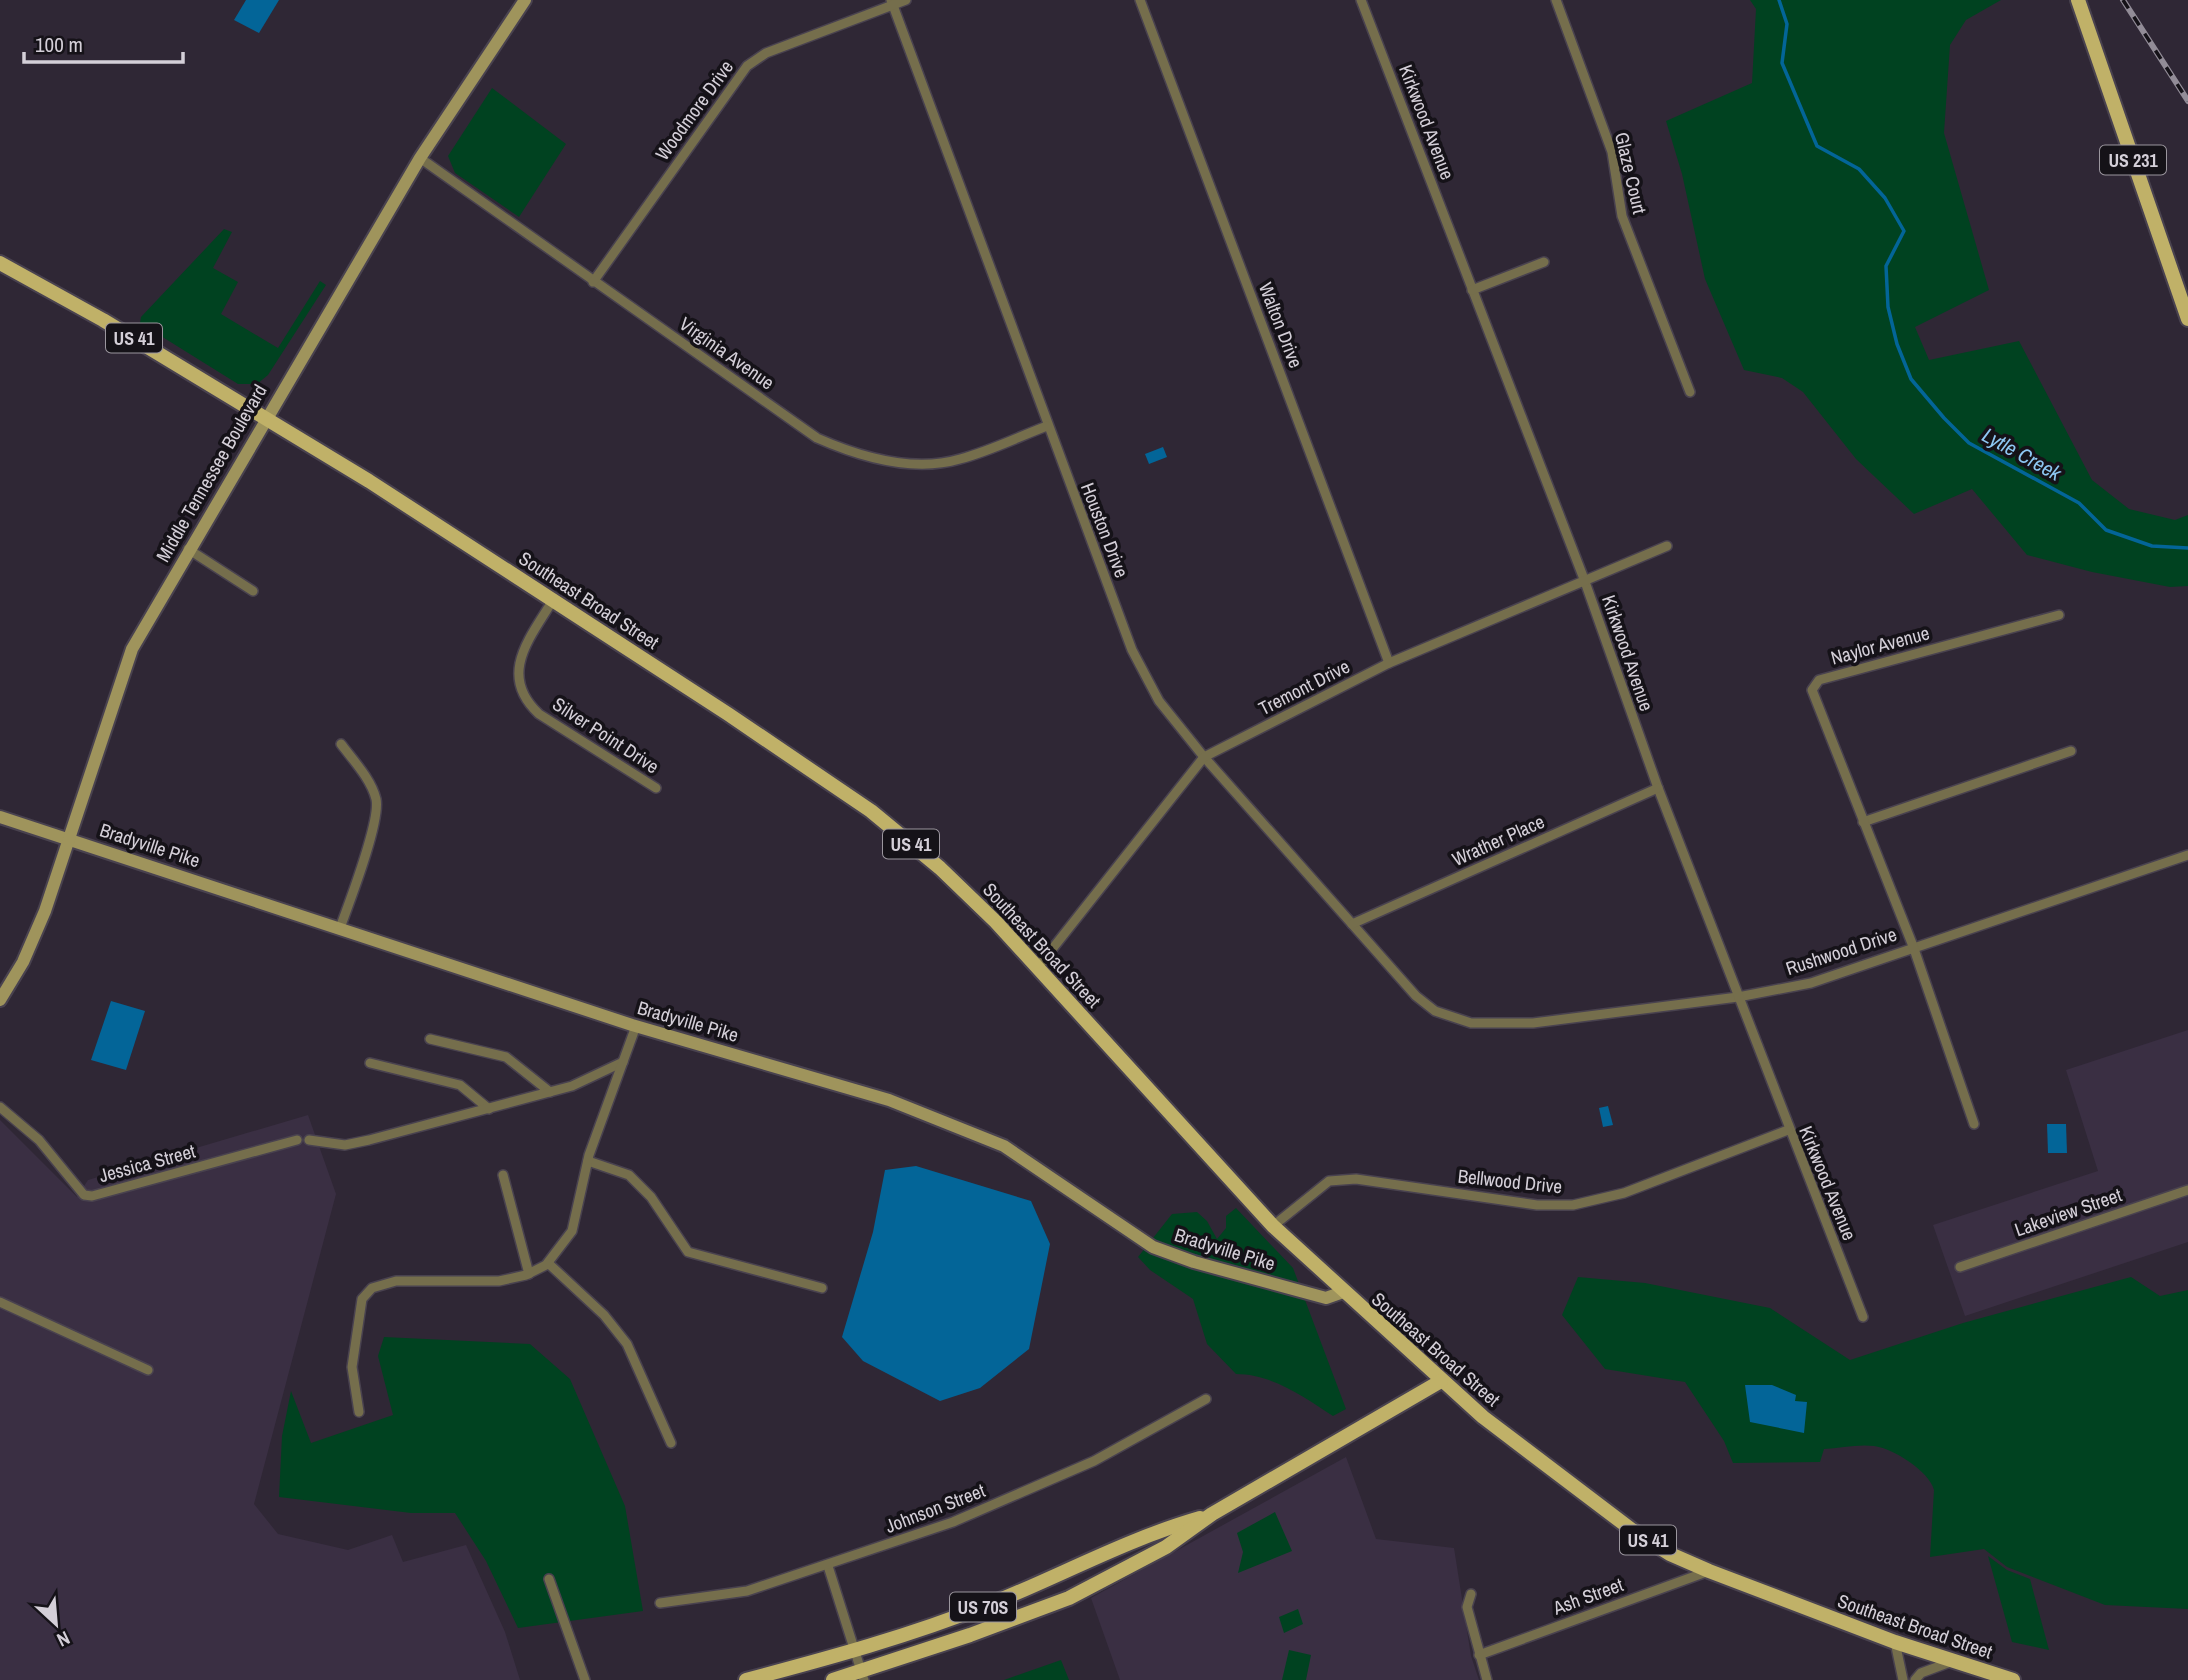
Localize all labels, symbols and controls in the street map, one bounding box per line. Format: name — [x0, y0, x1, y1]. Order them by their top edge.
scale bar — [24, 21, 184, 65]
text: 100 m — [35, 30, 83, 59]
street label: Woodmore Drive — [649, 55, 739, 165]
street label: Kirkwood Avenue — [1393, 61, 1461, 183]
street label: Glaze Court — [1609, 130, 1653, 217]
road number: US 231 — [2100, 146, 2166, 174]
street label: Walton Drive — [1253, 279, 1309, 371]
street label: Virginia Avenue — [674, 311, 780, 395]
road number: US 41 — [106, 324, 162, 352]
street label: Middle Tennessee Boulevard — [150, 380, 272, 566]
water label: Lytle Creek — [1977, 420, 2068, 488]
street label: Houston Drive — [1075, 479, 1135, 581]
street label: Southeast Broad Street — [514, 545, 665, 655]
street label: Kirkwood Avenue — [1596, 592, 1660, 714]
street label: Naylor Avenue — [1828, 619, 1932, 671]
street label: Tremont Drive — [1254, 653, 1354, 721]
street label: Silver Point Drive — [548, 691, 664, 779]
street label: Wrather Place — [1448, 808, 1548, 872]
street label: Bradyville Pike — [97, 817, 203, 873]
road number: US 41 — [883, 830, 939, 858]
street label: Southeast Broad Street — [977, 877, 1107, 1014]
street label: Rushwood Drive — [1782, 921, 1900, 981]
street label: Bradyville Pike — [634, 994, 742, 1048]
street label: Kirkwood Avenue — [1793, 1122, 1863, 1244]
street label: Jessica Street — [96, 1137, 199, 1188]
street label: Bellwood Drive — [1457, 1163, 1563, 1199]
street label: Lakeview Street — [2011, 1181, 2126, 1242]
street label: Bradyville Pike — [1172, 1221, 1278, 1277]
street label: Southeast Broad Street — [1366, 1286, 1506, 1412]
street label: Johnson Street — [881, 1477, 989, 1539]
road number: US 41 — [1620, 1526, 1676, 1554]
street label: Ash Street — [1548, 1571, 1627, 1621]
street label: Southeast Broad Street — [1834, 1587, 1996, 1665]
north arrow — [21, 1589, 91, 1659]
road number: US 70S — [950, 1592, 1016, 1622]
text: N — [53, 1625, 74, 1653]

